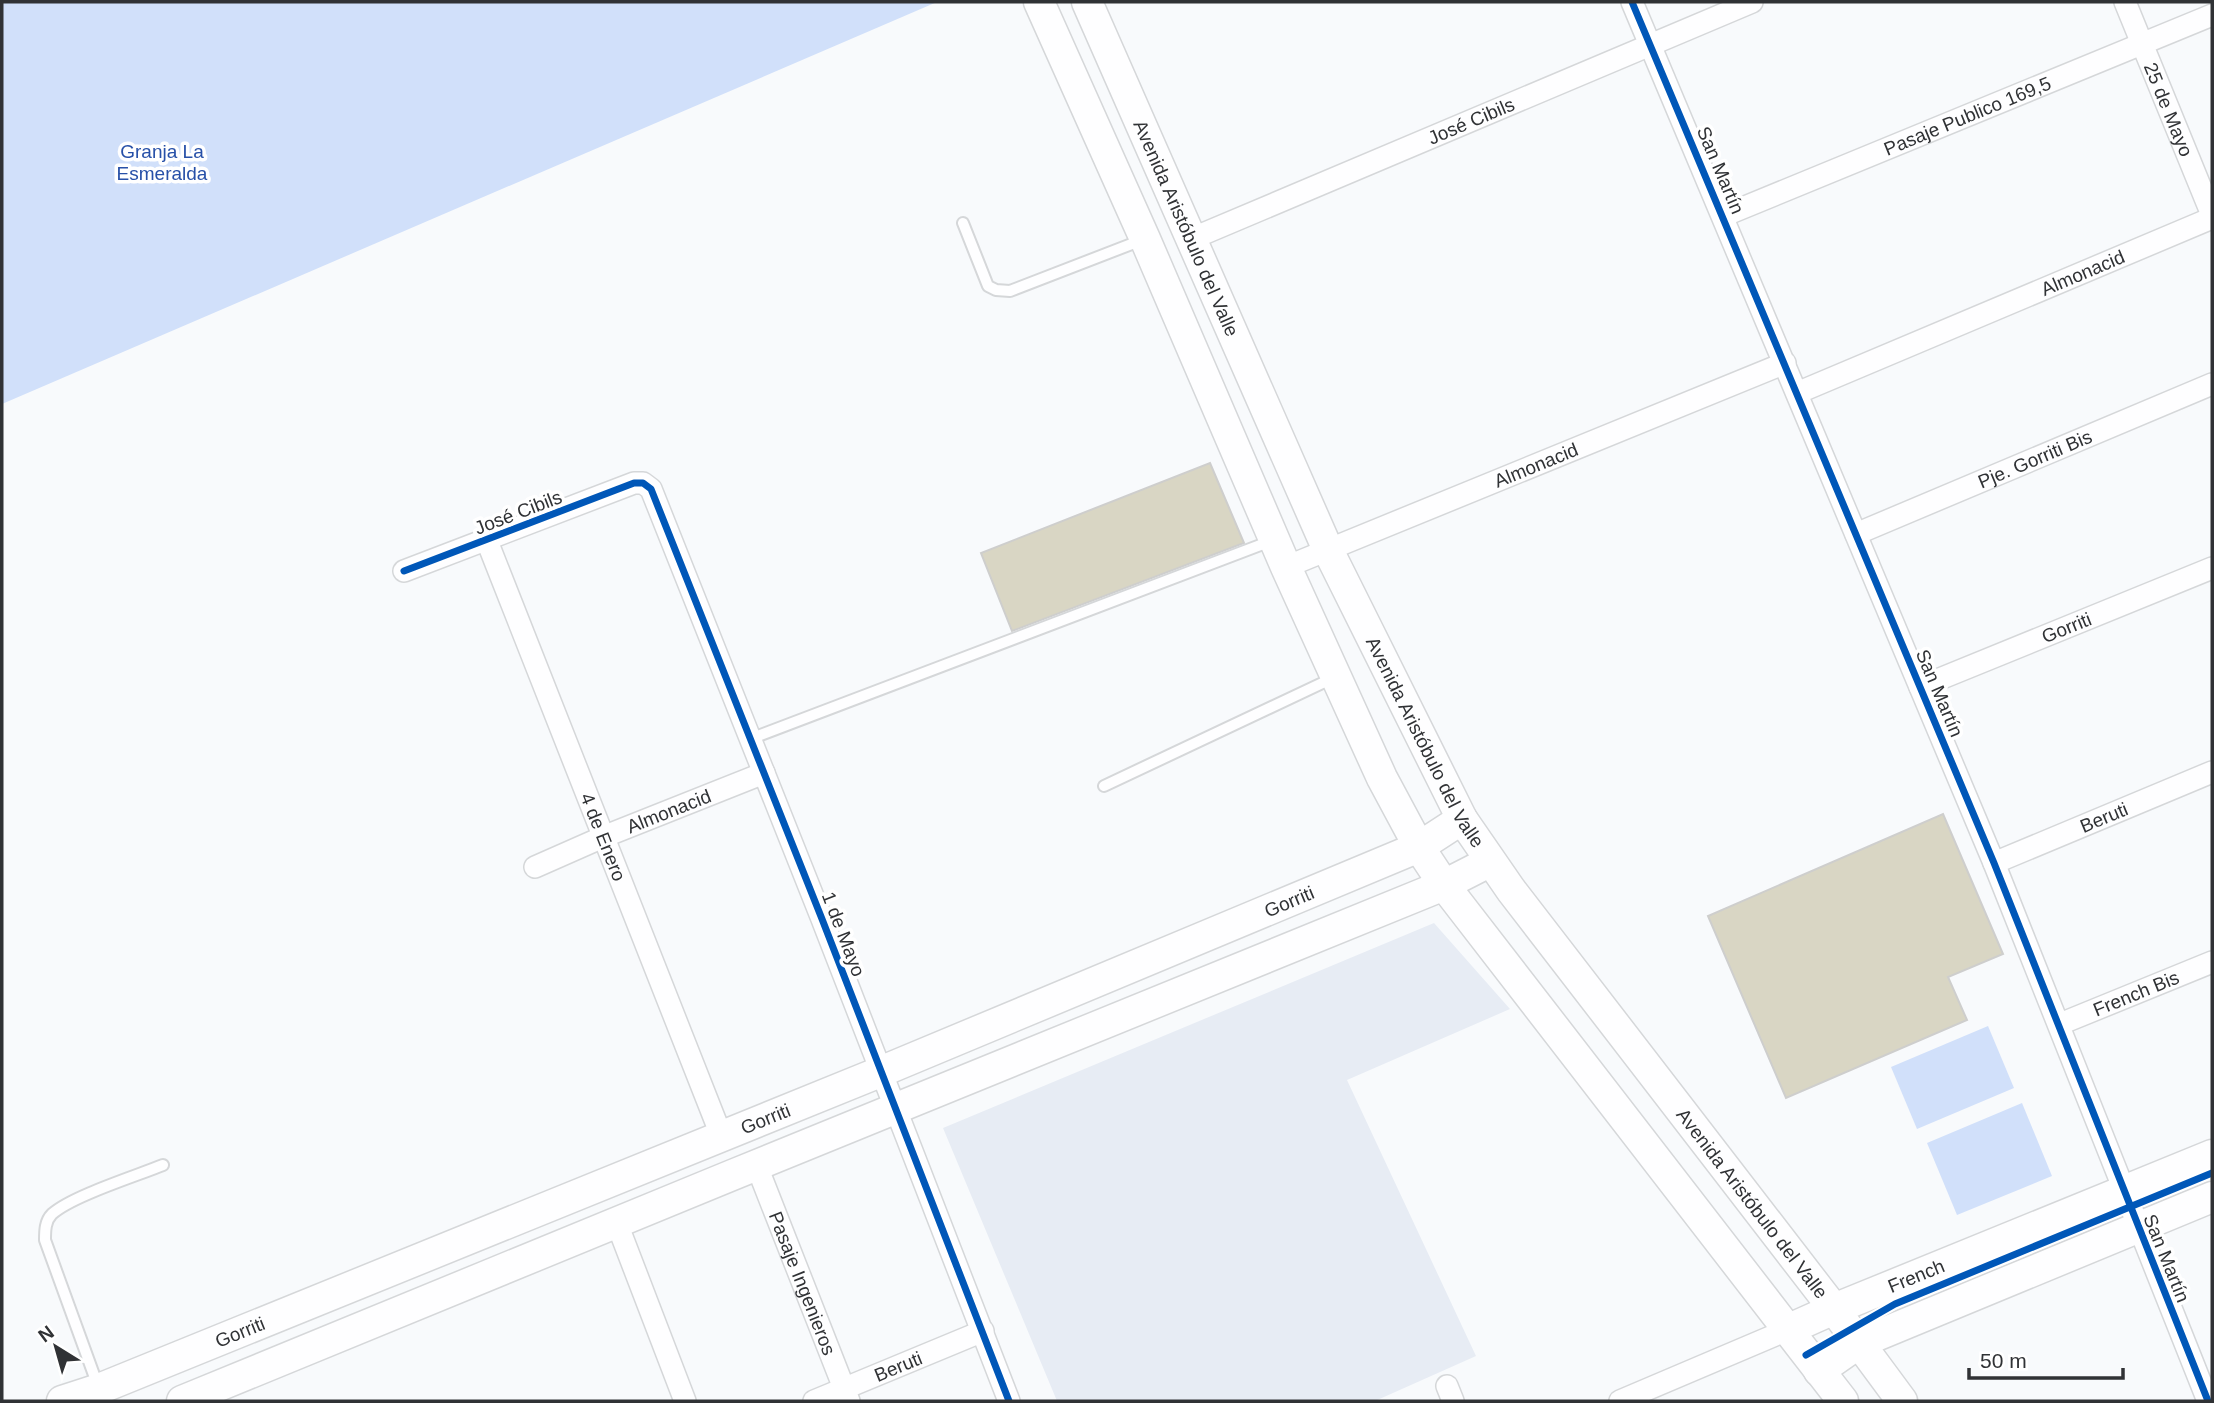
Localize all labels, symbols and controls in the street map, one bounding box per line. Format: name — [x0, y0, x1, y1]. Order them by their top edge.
street label: 25 de Mayo — [2140, 60, 2197, 160]
street label: Pasaje Publico 169,5 — [1881, 72, 2054, 160]
street label: José Cibils — [1425, 94, 1518, 149]
street label: Avenida Aristóbulo del Valle — [1129, 117, 1243, 340]
street label: San Martín — [1693, 123, 1748, 217]
park label: Granja La Esmeralda — [117, 141, 208, 184]
street label: Almonacid — [2038, 246, 2128, 300]
street label: Pje. Gorriti Bis — [1975, 426, 2095, 492]
street label: Almonacid — [1491, 439, 1581, 492]
street label: José Cibils — [472, 486, 565, 539]
street label: Gorriti — [2039, 608, 2094, 647]
street label: Avenida Aristóbulo del Valle — [1362, 634, 1488, 851]
street label: San Martín — [1912, 646, 1967, 740]
street label: Almonacid — [624, 785, 714, 838]
street label: 4 de Enero — [576, 790, 630, 884]
street label: Beruti — [2077, 798, 2131, 837]
street label: Gorriti — [1261, 882, 1317, 921]
street label: 1 de Mayo — [818, 889, 869, 979]
street label: French Bis — [2090, 967, 2182, 1020]
street label: Gorriti — [738, 1100, 793, 1138]
street label: Avenida Aristóbulo del Valle — [1672, 1104, 1832, 1303]
street label: Pasaje Ingenieros — [765, 1209, 840, 1358]
street label: San Martín — [2139, 1211, 2194, 1305]
street label: French — [1885, 1255, 1948, 1297]
north arrow — [21, 1312, 91, 1382]
street label: Gorriti — [212, 1313, 268, 1352]
text: N — [34, 1321, 58, 1346]
scale bar — [1969, 1336, 2123, 1380]
street label: Beruti — [871, 1347, 925, 1386]
text: 50 m — [1980, 1349, 2027, 1372]

